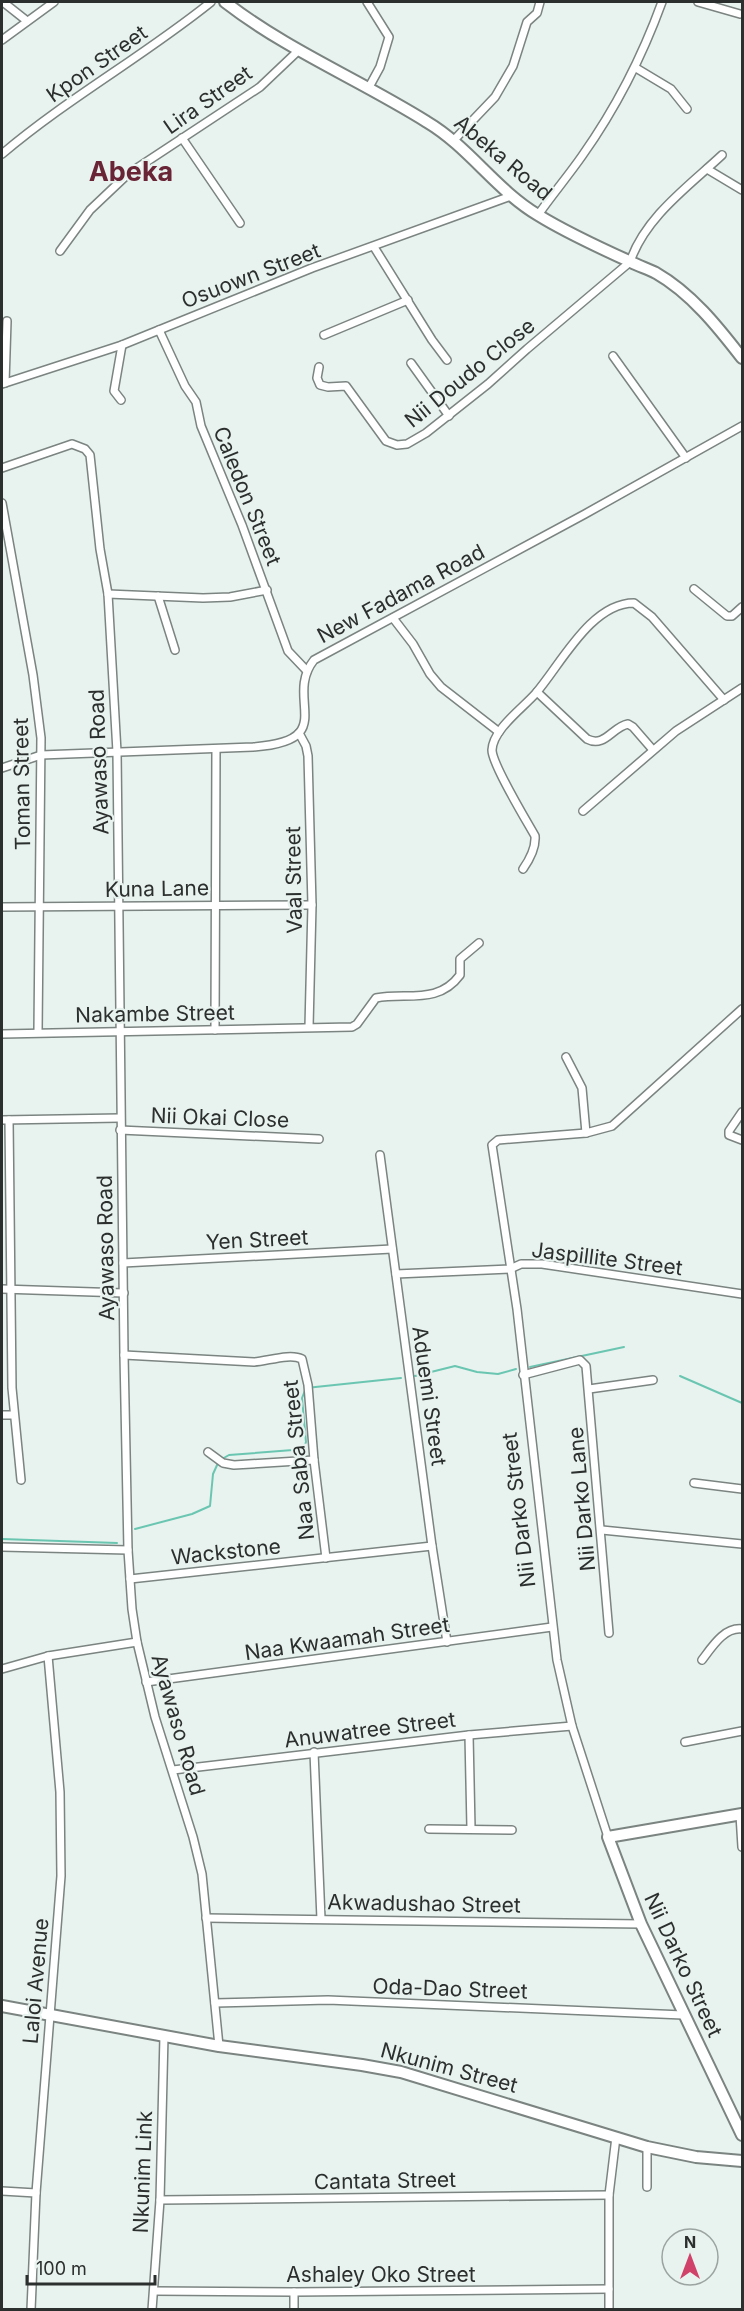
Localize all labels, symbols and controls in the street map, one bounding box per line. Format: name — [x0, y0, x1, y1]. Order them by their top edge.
street label: Kpon Street — [42, 20, 152, 107]
street label: Lira Street — [159, 60, 257, 139]
street label: Abeka Road — [450, 110, 557, 206]
district label: Abeka — [89, 155, 173, 188]
street label: Osuown Street — [178, 238, 324, 313]
street label: Nii Doudo Close — [400, 313, 540, 433]
street label: Caledon Street — [208, 423, 287, 569]
street label: New Fadama Road — [313, 539, 489, 648]
street label: Ayawaso Road — [83, 689, 114, 835]
street label: Toman Street — [8, 718, 35, 850]
street label: Vaal Street — [280, 826, 307, 934]
street label: Kuna Lane — [105, 875, 209, 902]
street label: Nakambe Street — [75, 1000, 235, 1027]
street label: Nii Okai Close — [150, 1103, 290, 1132]
street label: Ayawaso Road — [92, 1175, 119, 1321]
street label: Yen Street — [205, 1224, 309, 1255]
street label: Jaspillite Street — [530, 1237, 684, 1280]
street label: Aduemi Street — [407, 1325, 452, 1467]
street label: Naa Saba Street — [278, 1379, 319, 1541]
street label: Nii Darko Lane — [563, 1426, 600, 1572]
street label: Nii Darko Street — [497, 1431, 540, 1589]
street label: Wackstone — [170, 1533, 282, 1570]
street label: Naa Kwaamah Street — [243, 1612, 451, 1665]
street label: Ayawaso Road — [146, 1651, 211, 1798]
street label: Anuwatree Street — [283, 1707, 457, 1752]
street label: Akwadushao Street — [327, 1889, 521, 1918]
street label: Nii Darko Street — [639, 1889, 728, 2041]
street label: Laloi Avenue — [18, 1917, 53, 2045]
street label: Oda-Dao Street — [372, 1973, 528, 2004]
street label: Nkunim Street — [378, 2037, 520, 2098]
street label: Nkunim Link — [128, 2110, 157, 2234]
street label: Cantata Street — [314, 2167, 456, 2194]
north arrow — [660, 2227, 720, 2287]
text: N — [684, 2232, 696, 2252]
scale bar — [27, 2248, 154, 2286]
text: 100 m — [36, 2258, 87, 2279]
street label: Ashaley Oko Street — [286, 2262, 476, 2287]

